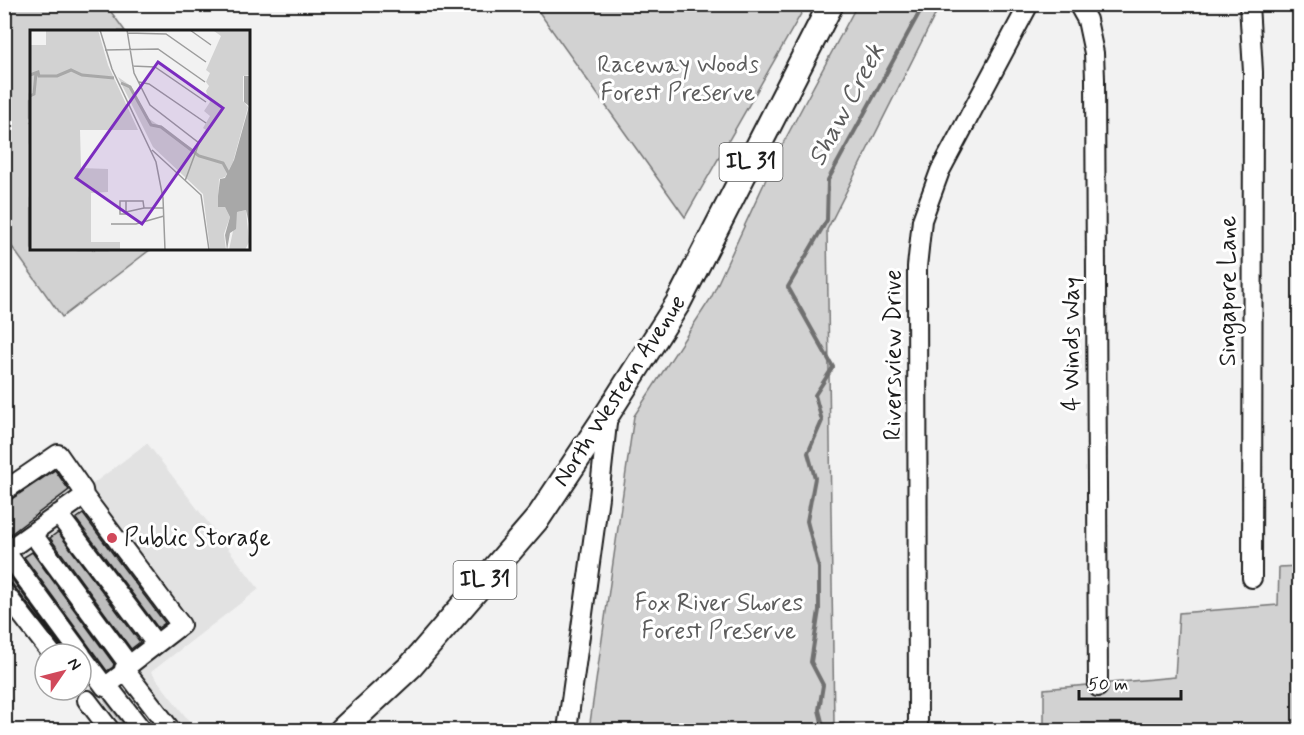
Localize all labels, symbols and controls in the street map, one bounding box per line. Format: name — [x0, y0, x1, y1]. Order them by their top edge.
inset map — [30, 30, 250, 250]
water label: Shaw Creek — [801, 38, 893, 172]
park label: Raceway Woods Forest Preserve — [597, 50, 759, 109]
road number: IL 31 — [720, 143, 783, 181]
street label: Singapore Lane — [1213, 216, 1246, 366]
street label: Riversview Drive — [878, 270, 909, 440]
street label: 4 Winds Way — [1057, 277, 1088, 411]
street label: North Western Avenue — [546, 289, 694, 493]
place label: Public Storage — [124, 523, 271, 557]
marker: Public Storage — [105, 531, 119, 545]
road number: IL 31 — [454, 561, 516, 599]
park label: Fox River Shores Forest Preserve — [635, 588, 804, 647]
north arrow — [33, 642, 93, 702]
text: N — [62, 654, 86, 675]
scale bar — [1079, 663, 1181, 701]
text: 50 m — [1088, 673, 1128, 697]

